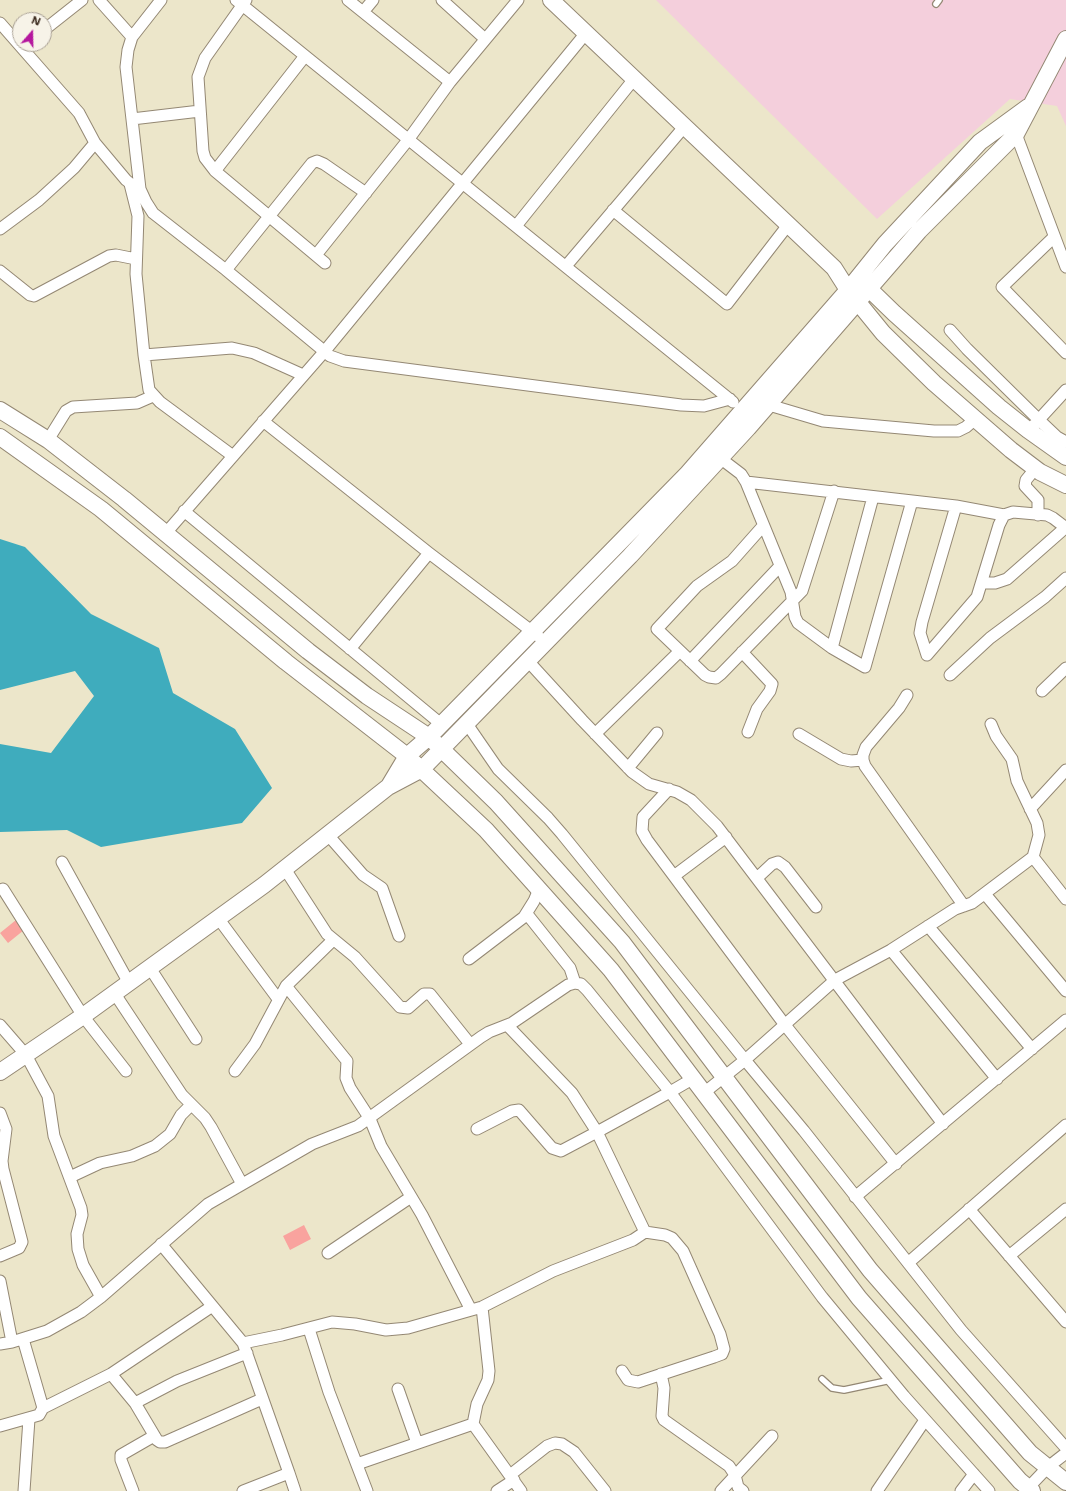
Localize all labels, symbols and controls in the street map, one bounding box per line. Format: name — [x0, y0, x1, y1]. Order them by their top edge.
north arrow — [12, 12, 52, 52]
text: N — [29, 13, 43, 30]

